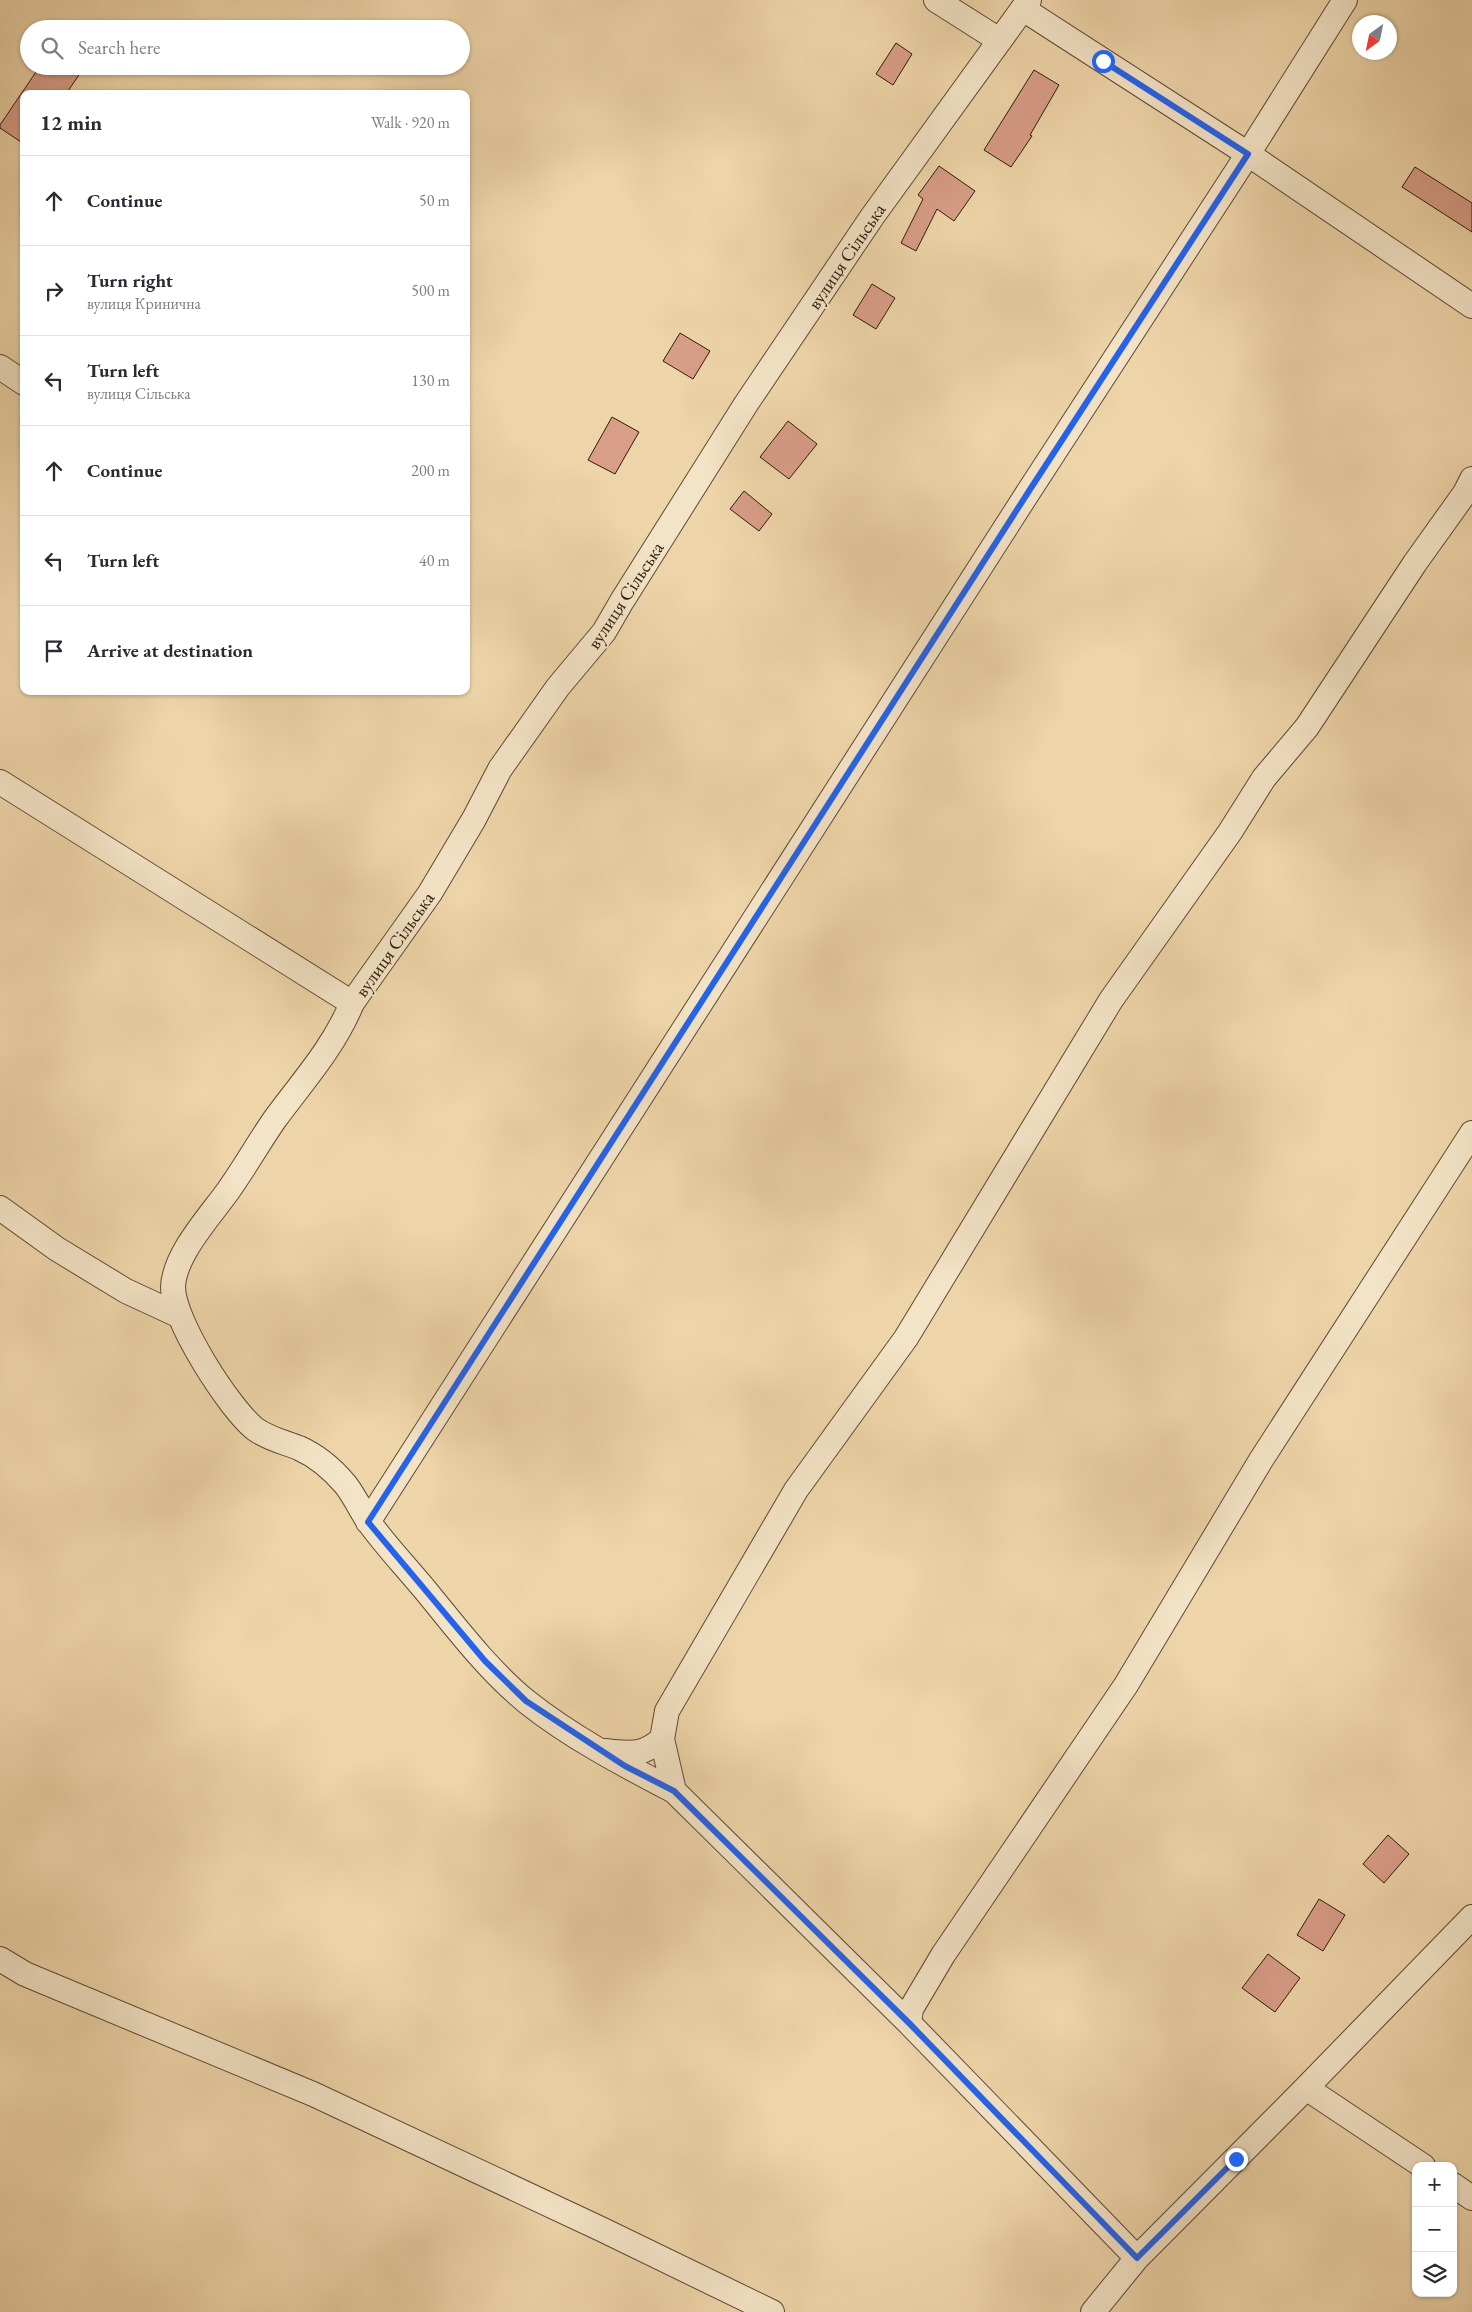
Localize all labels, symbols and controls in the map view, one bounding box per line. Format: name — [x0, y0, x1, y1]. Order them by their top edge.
north arrow — [1352, 15, 1397, 60]
search box — [20, 20, 470, 75]
icon: search — [38, 34, 66, 62]
text: Search here — [78, 35, 160, 60]
route start — [1092, 50, 1115, 73]
text: 12 min — [40, 109, 102, 136]
text: Walk · 920 m — [371, 112, 450, 133]
icon: ahead — [40, 187, 68, 215]
text: Continue — [87, 188, 162, 213]
text: 50 m — [419, 190, 450, 211]
street label: вулиця Сільська — [802, 198, 891, 314]
text: Turn right — [87, 268, 173, 293]
icon: right — [40, 277, 68, 305]
text: 500 m — [411, 280, 450, 301]
text: вулиця Кринична — [87, 293, 201, 314]
text: Turn left — [87, 358, 159, 383]
icon: left — [40, 367, 68, 395]
text: 130 m — [411, 370, 450, 391]
text: вулиця Сільська — [87, 383, 191, 404]
icon: ahead — [40, 457, 68, 485]
text: Continue — [87, 458, 162, 483]
text: 200 m — [411, 460, 450, 481]
street label: вулиця Сільська — [581, 537, 670, 654]
icon: left — [40, 547, 68, 575]
text: Turn left — [87, 548, 159, 573]
text: 40 m — [419, 550, 450, 571]
icon: arrive — [40, 637, 68, 665]
text: Arrive at destination — [87, 638, 253, 663]
street label: вулиця Сільська — [349, 886, 440, 1002]
route end — [1225, 2148, 1248, 2171]
map controls — [1412, 2162, 1457, 2297]
button: + — [1412, 2162, 1457, 2207]
button: − — [1412, 2207, 1457, 2252]
button: layers — [1412, 2252, 1457, 2297]

